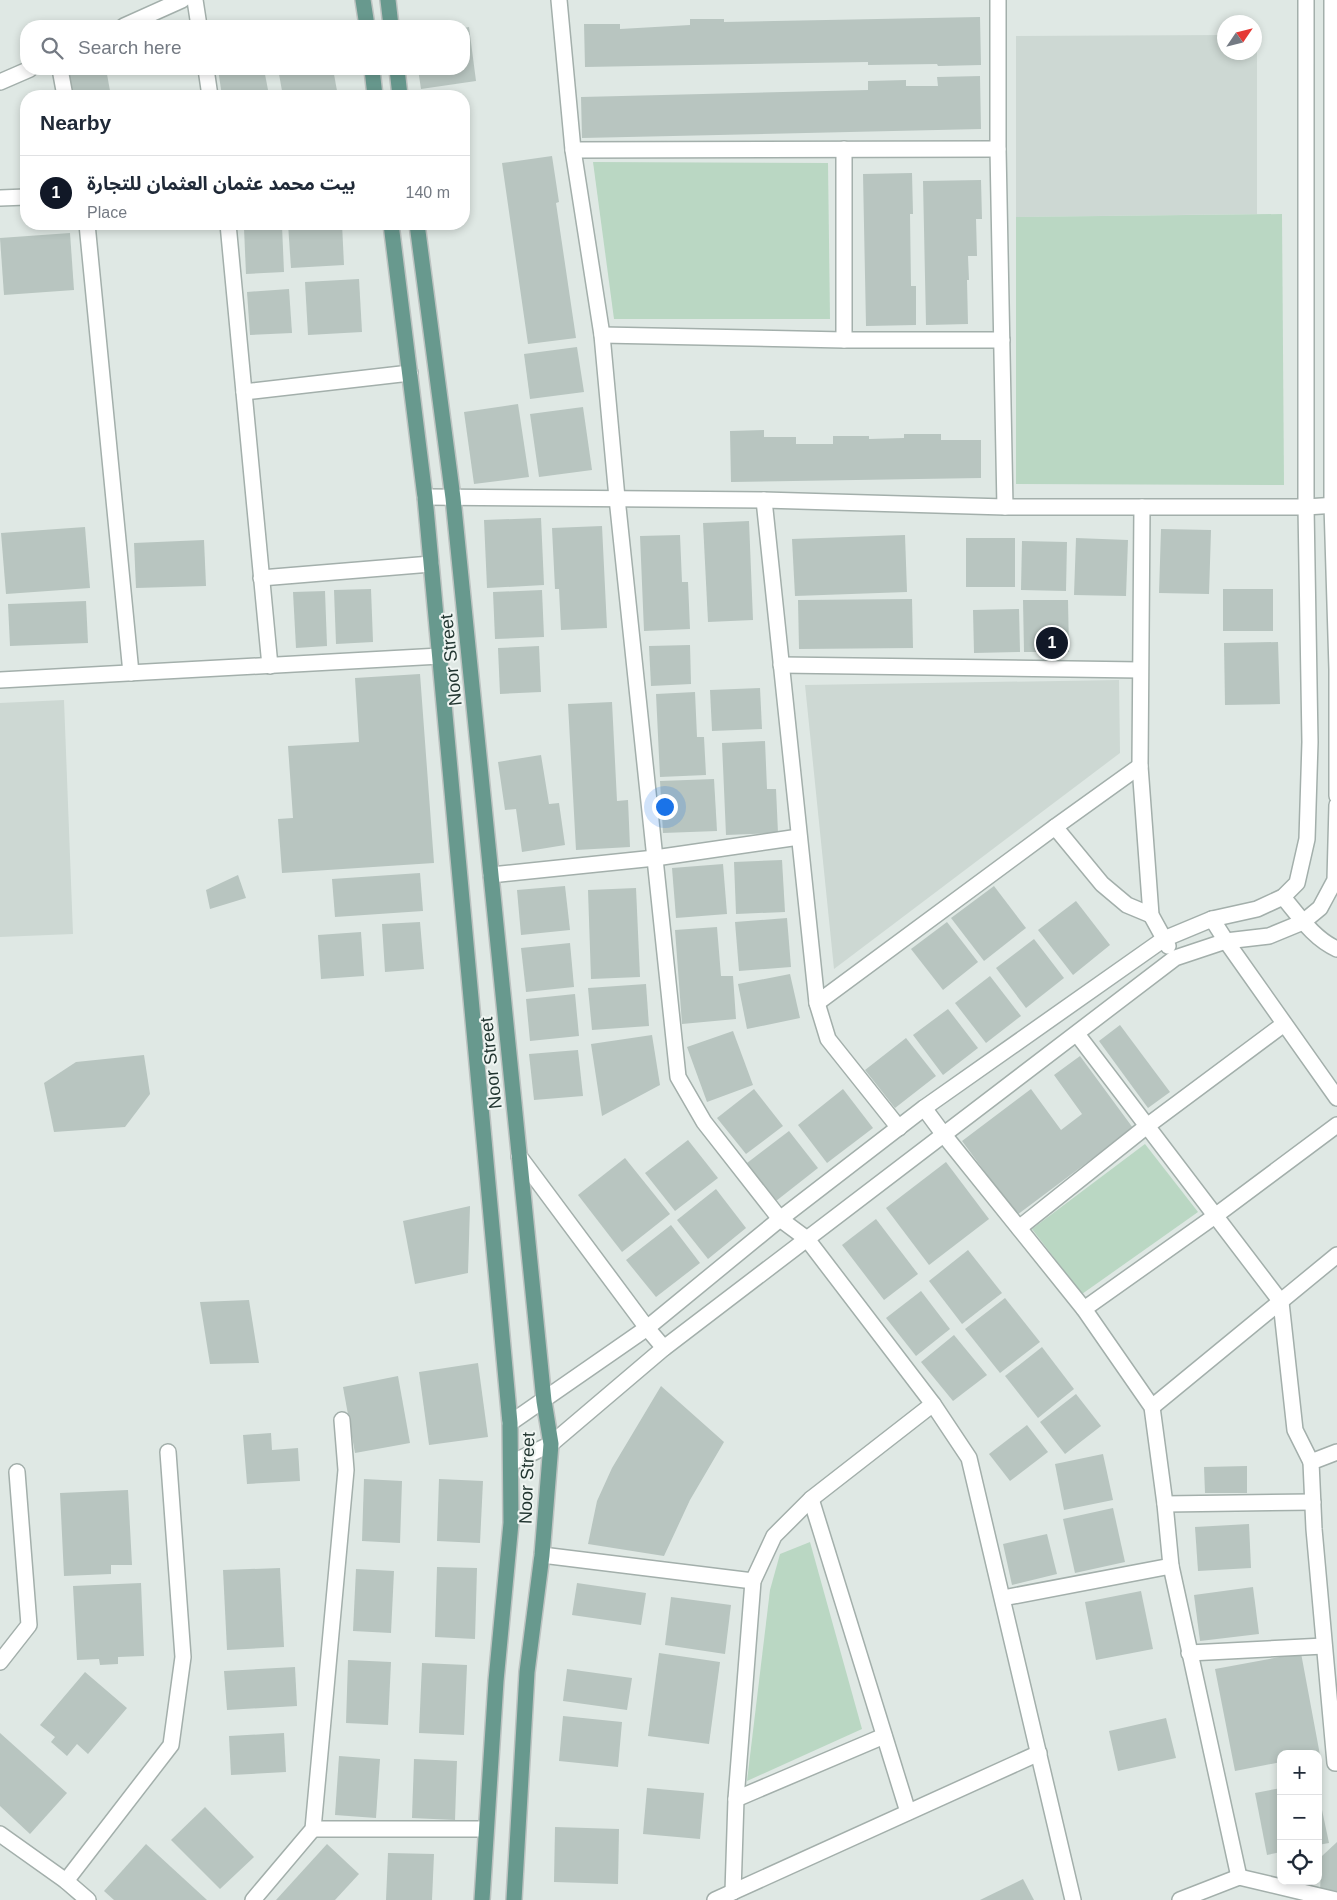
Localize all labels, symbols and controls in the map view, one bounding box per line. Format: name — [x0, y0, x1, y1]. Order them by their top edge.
north arrow — [1217, 15, 1262, 60]
search box — [20, 20, 470, 75]
icon: search — [38, 34, 66, 62]
text: Search here — [78, 37, 182, 58]
text: Nearby — [40, 111, 111, 134]
text: بيت محمد عثمان العثمان للتجارة — [87, 173, 356, 194]
text: 1 — [52, 184, 60, 201]
text: 140 m — [406, 184, 450, 201]
text: Place — [87, 204, 127, 221]
street label: Noor Street — [436, 613, 466, 707]
pin: 1 — [1036, 624, 1068, 662]
your location — [652, 794, 678, 820]
street label: Noor Street — [476, 1016, 506, 1110]
street label: Noor Street — [515, 1432, 539, 1524]
map controls — [1277, 1750, 1322, 1885]
button: + — [1277, 1750, 1322, 1795]
button: − — [1277, 1795, 1322, 1840]
button: locate — [1277, 1840, 1322, 1885]

